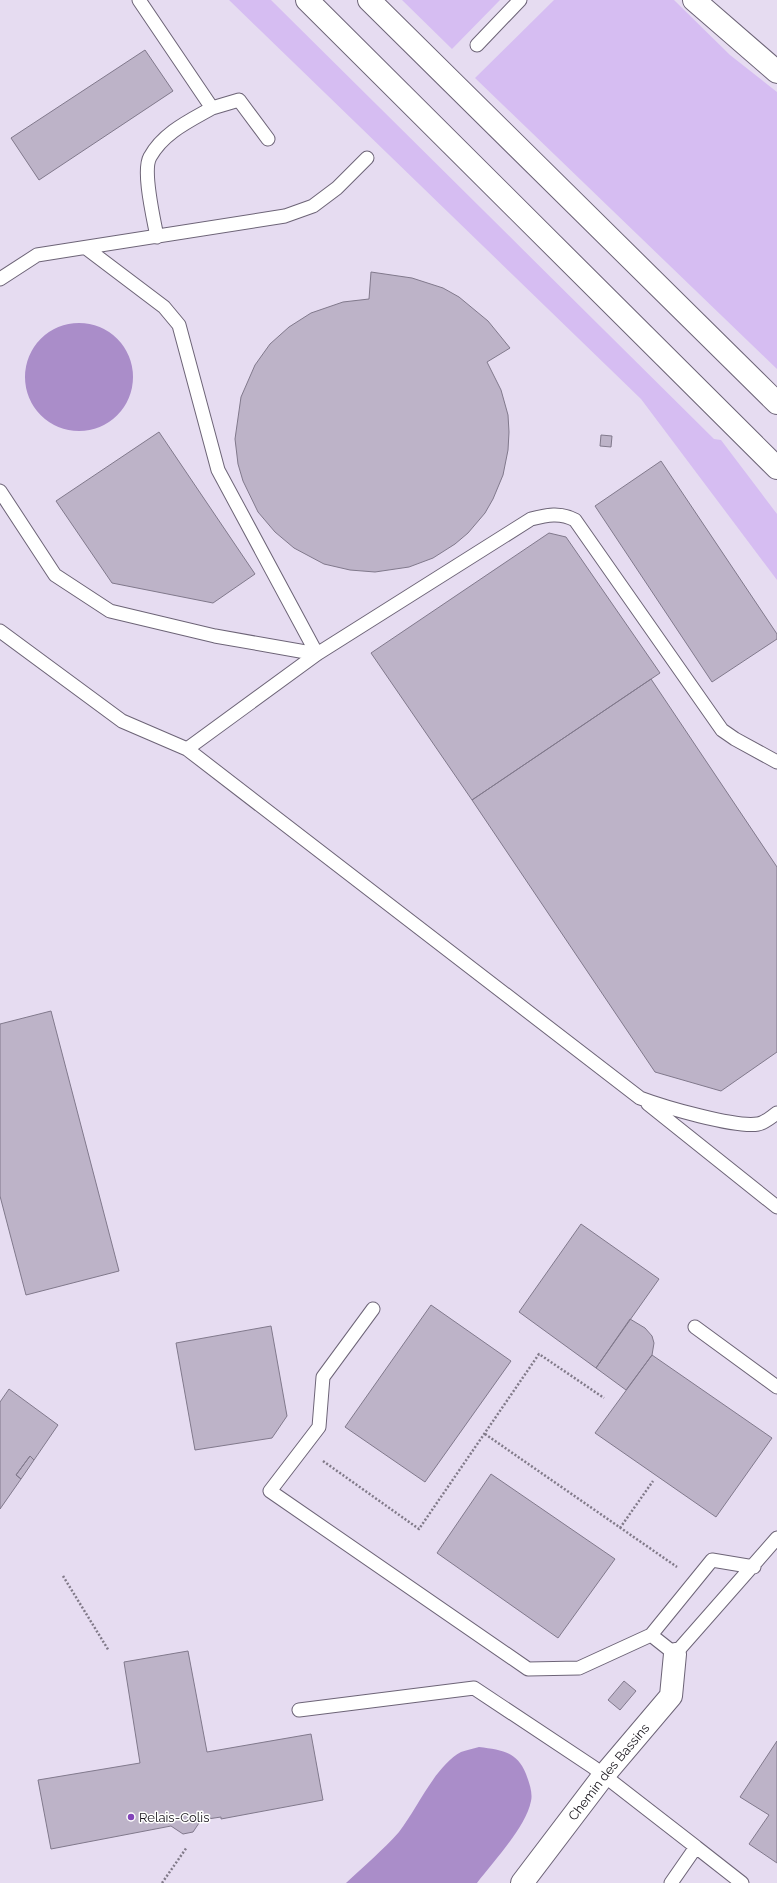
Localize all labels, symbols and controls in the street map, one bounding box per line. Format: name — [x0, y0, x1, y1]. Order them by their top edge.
street label: Chemin des Bassins — [565, 1720, 652, 1823]
place label: Relais-Colis — [139, 1810, 209, 1825]
marker: Relais-Colis — [126, 1812, 136, 1822]

